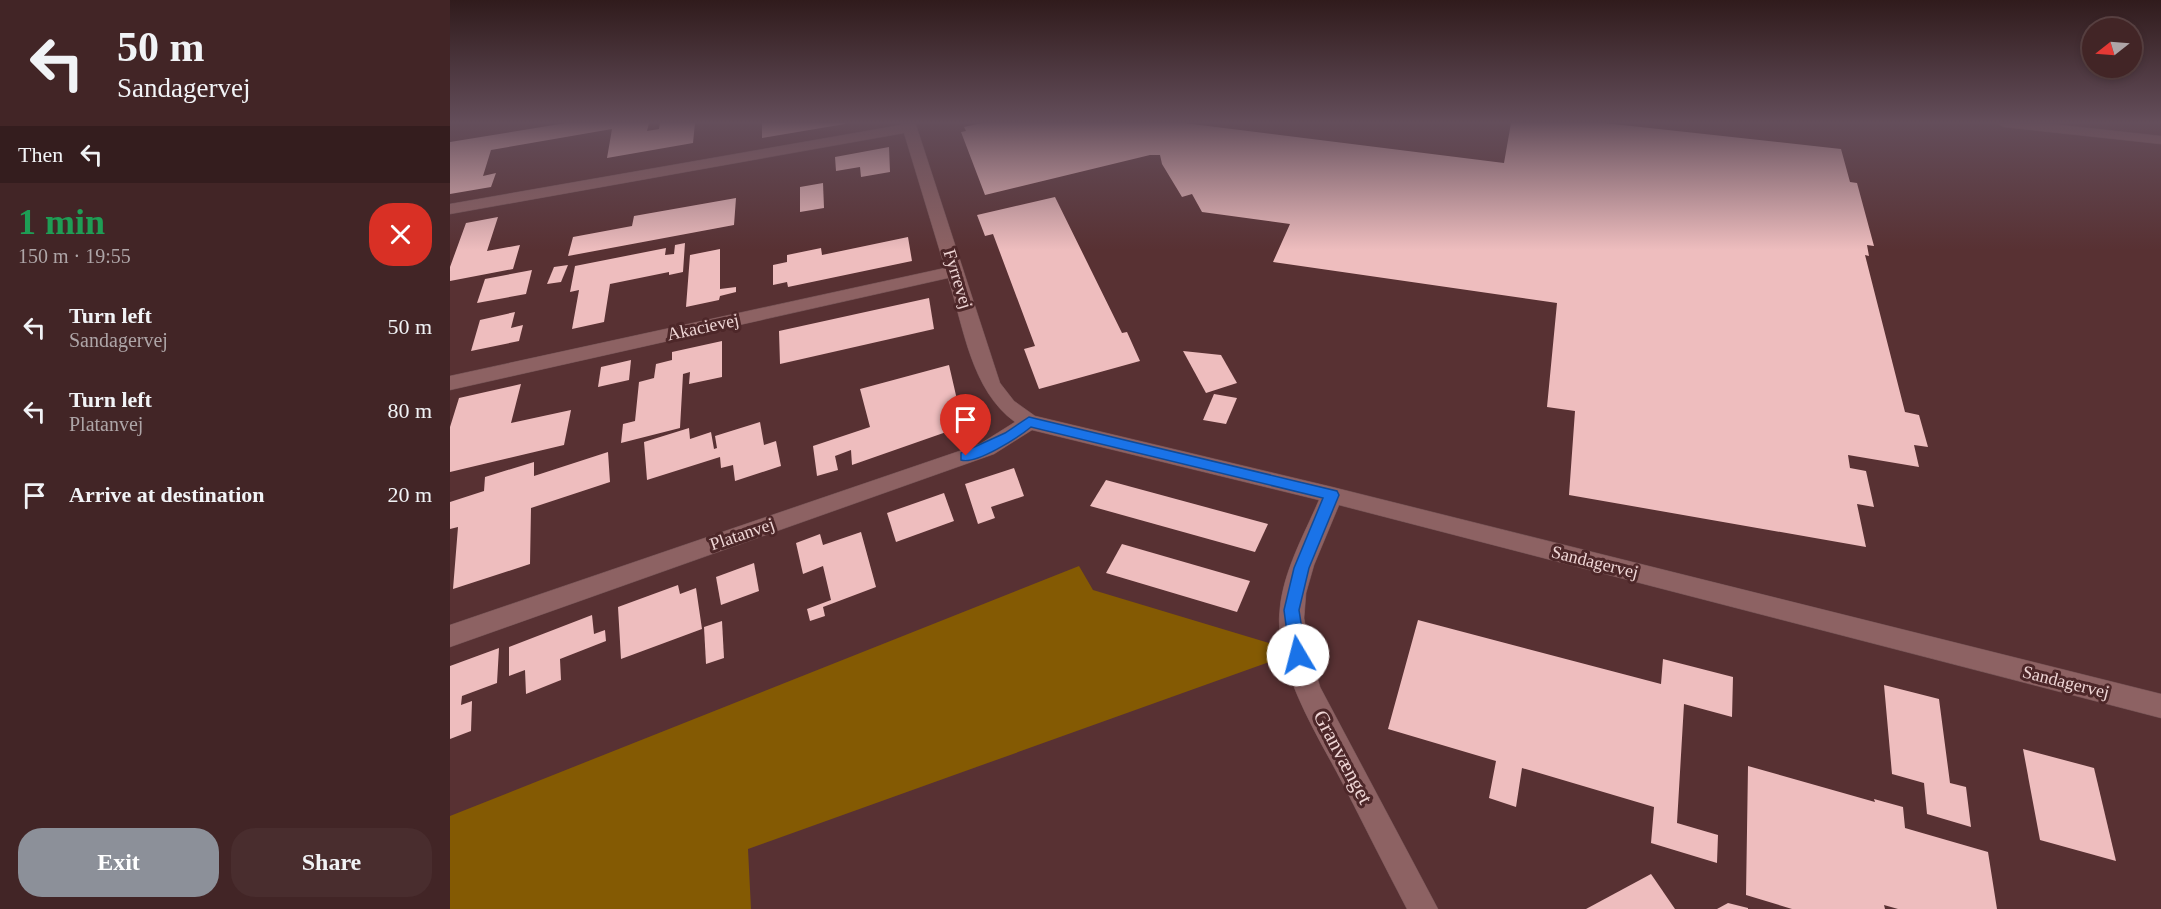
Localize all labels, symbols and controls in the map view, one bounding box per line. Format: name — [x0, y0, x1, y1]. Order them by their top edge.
north arrow — [2082, 18, 2142, 78]
map controls — [2082, 18, 2142, 78]
icon: left — [18, 24, 96, 102]
text: 50 m — [117, 24, 205, 70]
text: Sandagervej — [117, 73, 250, 103]
icon: left — [75, 138, 108, 171]
text: Then — [18, 142, 63, 167]
text: 1 min — [18, 202, 105, 242]
button: close — [369, 203, 432, 266]
text: 150 m · 19:55 — [18, 245, 131, 267]
street label: Fyrrevej — [940, 247, 976, 311]
text: Turn left — [69, 303, 152, 328]
street label: Akacievej — [665, 310, 741, 344]
icon: left — [18, 311, 51, 344]
text: 50 m — [387, 314, 432, 339]
text: Sandagervej — [69, 329, 168, 351]
text: Turn left — [69, 387, 152, 412]
pin — [940, 394, 991, 456]
icon: left — [18, 395, 51, 428]
text: 80 m — [387, 398, 432, 423]
icon: arrive — [949, 403, 982, 436]
text: Platanvej — [69, 413, 143, 435]
icon: arrive — [18, 479, 51, 512]
text: Arrive at destination — [69, 482, 265, 507]
text: 20 m — [387, 482, 432, 507]
street label: Platanvej — [707, 514, 777, 554]
street label: Sandagervej — [1549, 542, 1641, 582]
position arrow — [1266, 623, 1330, 687]
street label: Sandagervej — [2020, 662, 2112, 702]
street label: Granvænget — [1308, 706, 1378, 808]
button: Exit — [18, 828, 219, 897]
button: Share — [231, 828, 432, 897]

